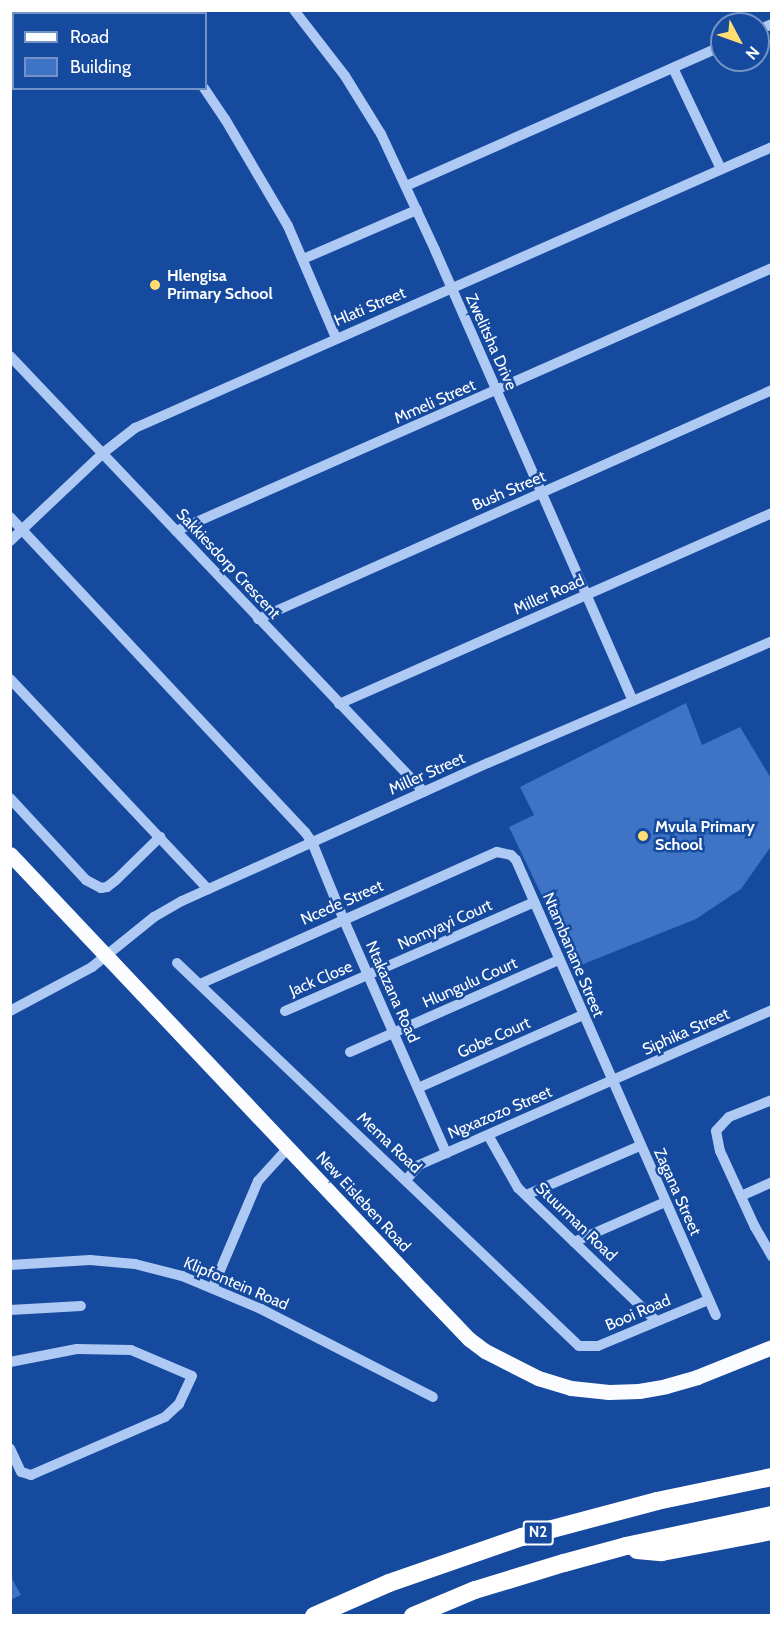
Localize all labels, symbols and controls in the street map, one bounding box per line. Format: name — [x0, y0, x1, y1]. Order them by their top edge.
legend — [12, 12, 207, 90]
north arrow — [710, 12, 770, 72]
text: Road — [70, 26, 109, 48]
text: N — [742, 42, 763, 63]
text: Building — [70, 56, 131, 78]
place label: Hlengisa Primary School — [167, 266, 273, 304]
marker: Hlengisa Primary School — [148, 278, 162, 292]
street label: Hlati Street — [331, 283, 409, 331]
street label: Zwelitsha Drive — [461, 291, 521, 393]
street label: Mmeli Street — [391, 376, 479, 428]
street label: Bush Street — [469, 467, 549, 515]
street label: Sakkiesdorp Crescent — [172, 505, 284, 623]
street label: Miller Road — [511, 571, 587, 619]
street label: Miller Street — [386, 749, 468, 799]
place label: Mvula Primary School — [655, 817, 755, 855]
marker: Mvula Primary School — [636, 829, 650, 843]
street label: Ncede Street — [298, 876, 386, 930]
street label: Ntambanane Street — [538, 890, 608, 1020]
street label: Nomyayi Court — [395, 896, 495, 954]
street label: Ntakazana Road — [361, 938, 423, 1046]
street label: Hlungulu Court — [420, 954, 520, 1012]
street label: Jack Close — [287, 957, 355, 1001]
street label: Siphika Street — [640, 1004, 732, 1060]
street label: Gobe Court — [455, 1013, 533, 1063]
street label: Ngxazozo Street — [445, 1082, 555, 1144]
street label: Mema Road — [353, 1108, 425, 1178]
street label: Zagana Street — [649, 1145, 705, 1239]
street label: New Eisleben Road — [312, 1148, 414, 1256]
street label: Stuurman Road — [531, 1179, 621, 1265]
street label: Klipfontein Road — [181, 1253, 291, 1315]
street label: Booi Road — [603, 1291, 673, 1335]
road number: N2 — [522, 1521, 554, 1545]

